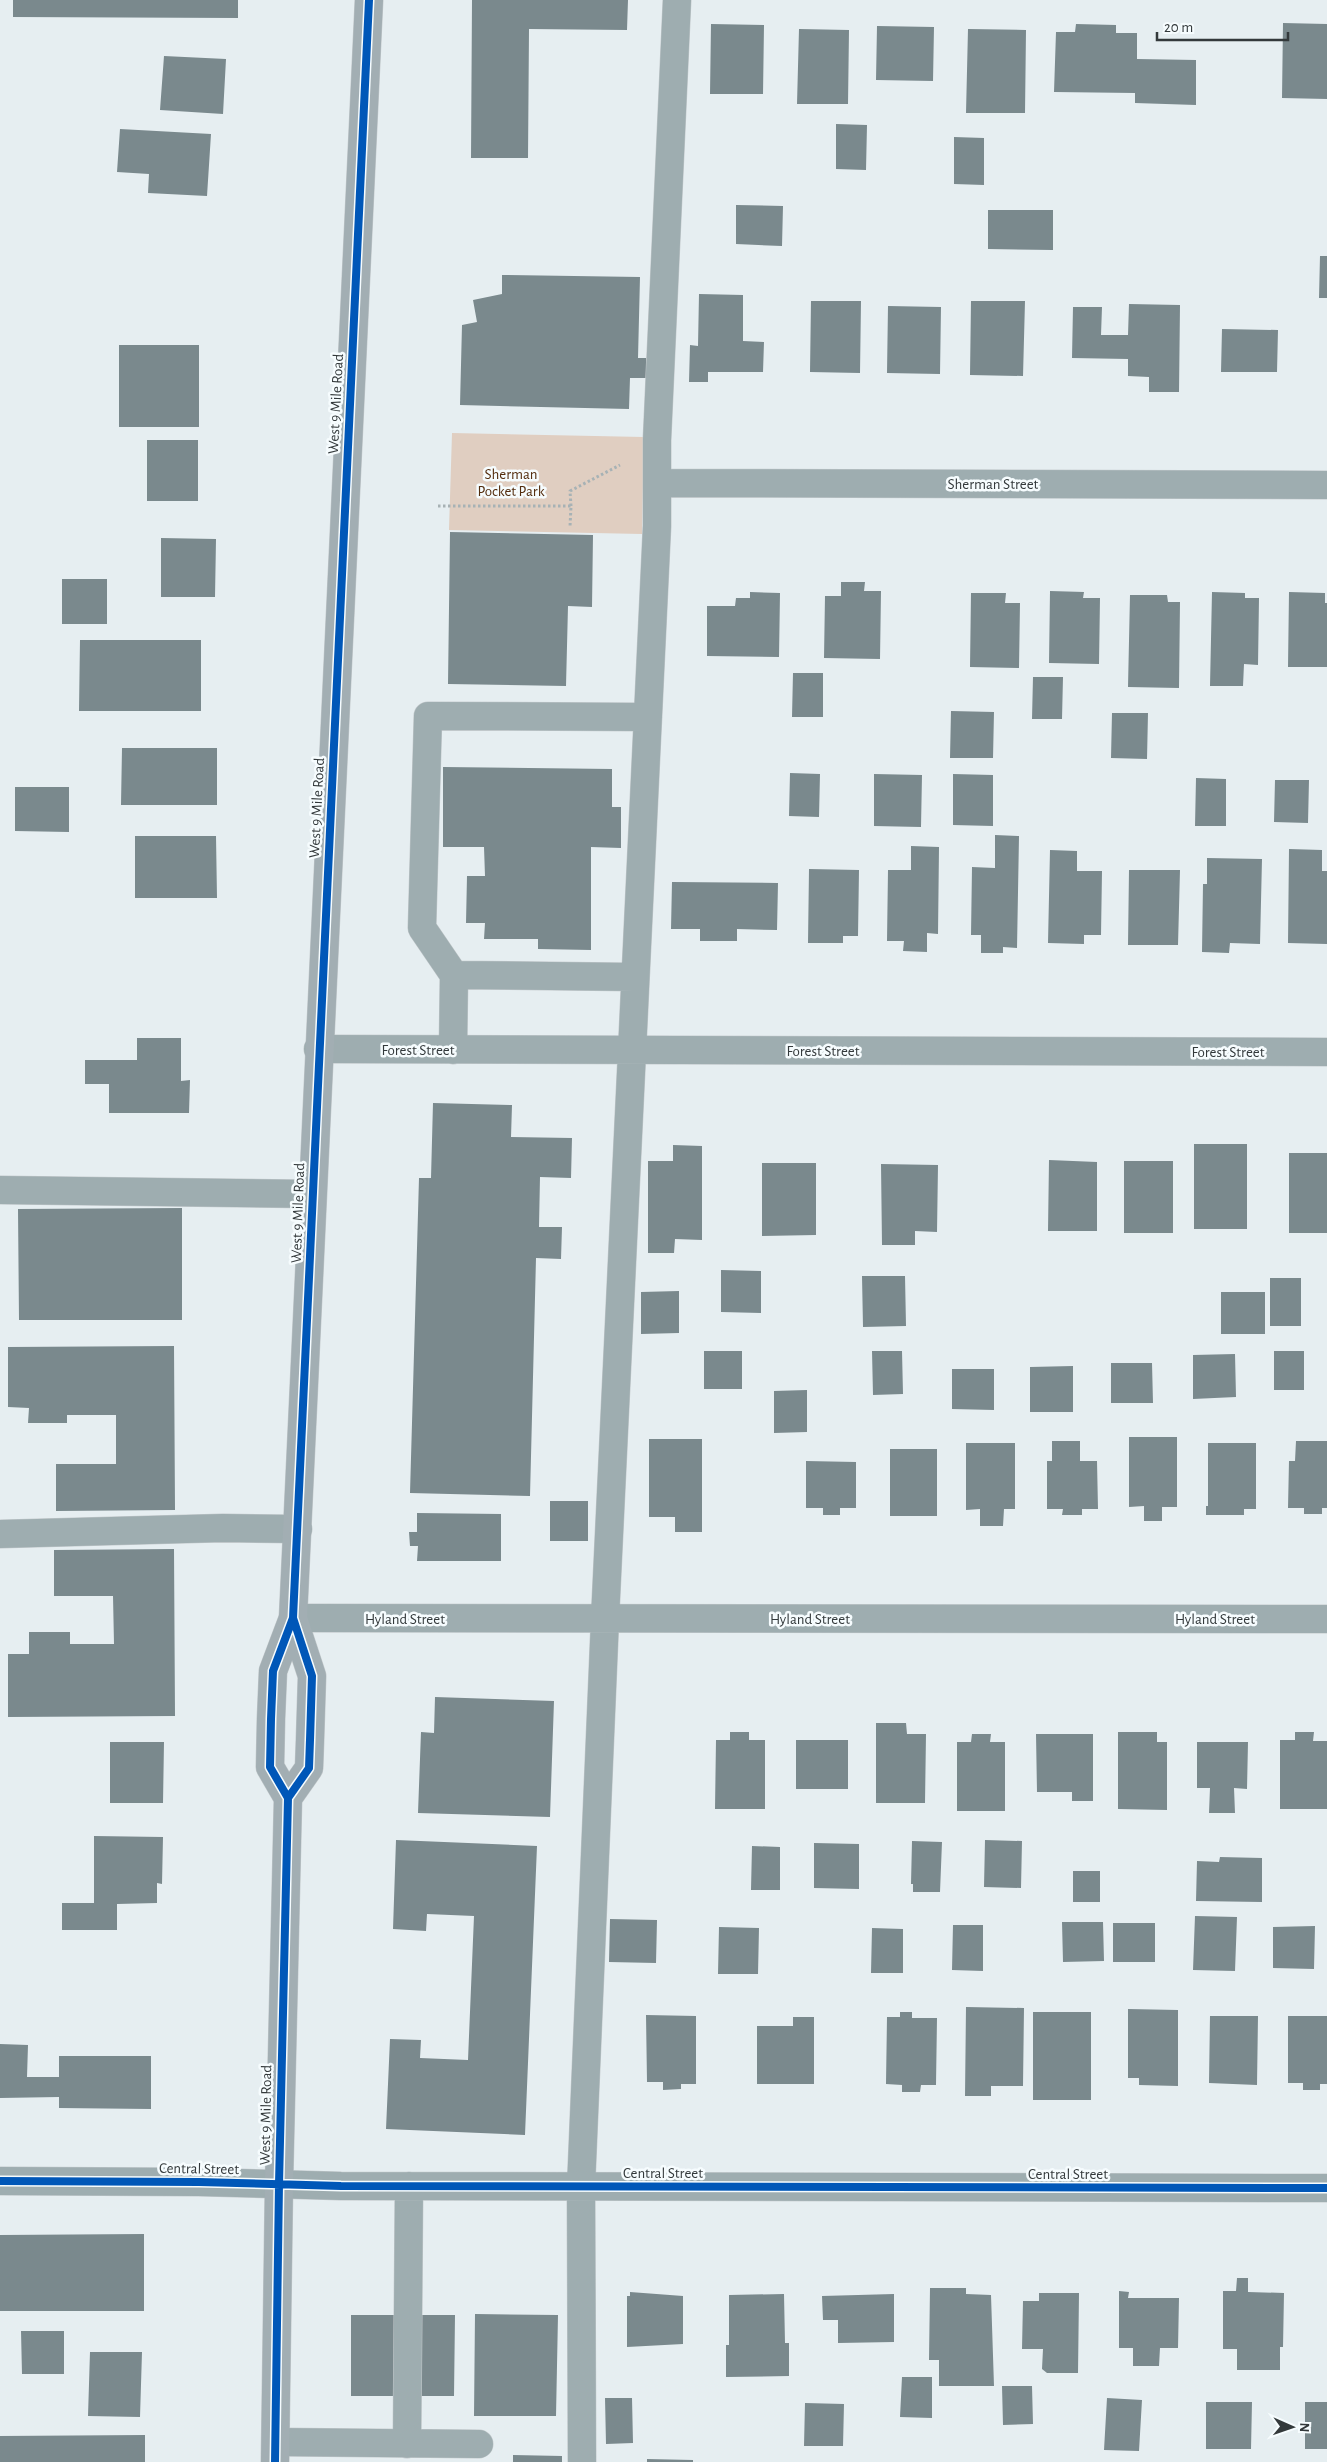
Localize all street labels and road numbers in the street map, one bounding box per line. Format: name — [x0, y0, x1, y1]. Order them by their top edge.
street label: West 9 Mile Road — [326, 353, 346, 455]
street label: Sherman Street — [948, 477, 1039, 492]
street label: West 9 Mile Road — [307, 757, 327, 859]
street label: Forest Street — [381, 1043, 455, 1058]
street label: Forest Street — [786, 1044, 860, 1059]
street label: Forest Street — [1191, 1045, 1265, 1060]
street label: West 9 Mile Road — [289, 1162, 307, 1263]
street label: Hyland Street — [365, 1612, 445, 1627]
street label: Hyland Street — [770, 1612, 850, 1627]
street label: Hyland Street — [1175, 1612, 1255, 1627]
street label: West 9 Mile Road — [258, 2064, 274, 2165]
street label: Central Street — [159, 2161, 239, 2177]
street label: Central Street — [623, 2166, 703, 2181]
street label: Central Street — [1028, 2167, 1108, 2182]

